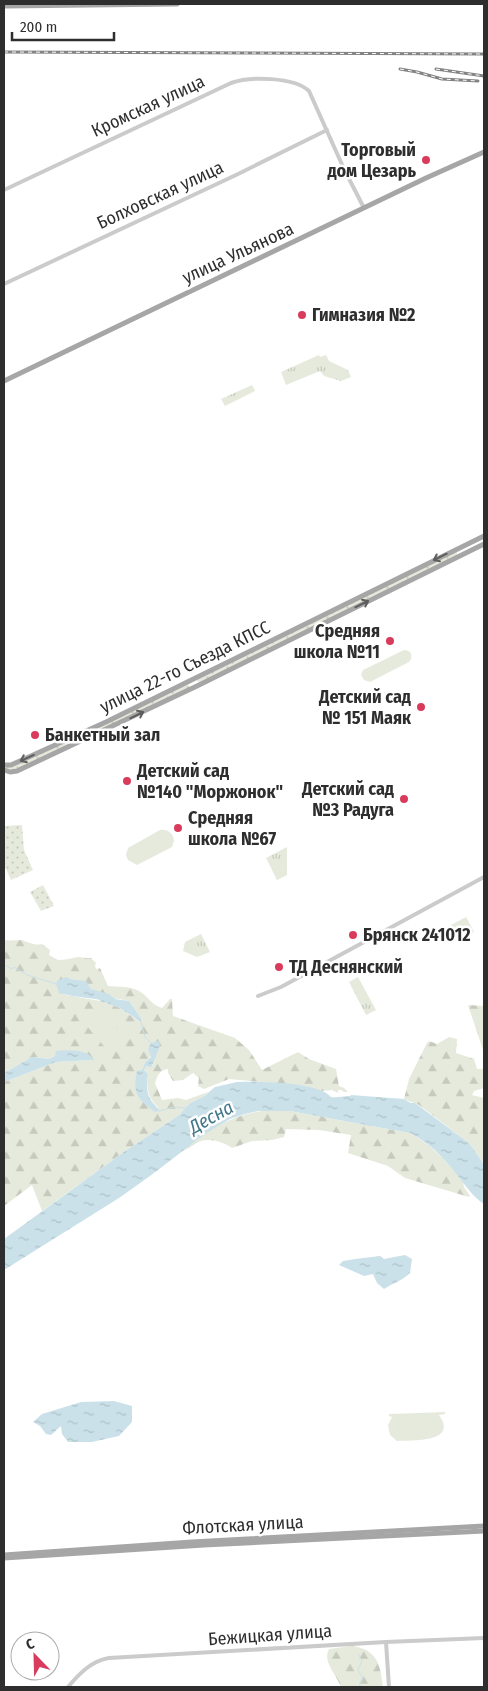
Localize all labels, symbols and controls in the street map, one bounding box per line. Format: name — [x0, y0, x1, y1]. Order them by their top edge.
scale bar — [12, 10, 115, 42]
text: 200 m — [20, 18, 57, 36]
street label: Кромская улица — [88, 70, 208, 142]
place label: Торговый дом Цезарь — [326, 139, 416, 182]
marker: Торговый дом Цезарь — [420, 154, 432, 166]
street label: Болховская улица — [93, 156, 227, 234]
street label: улица Ульянова — [179, 218, 297, 288]
place label: Гимназия №2 — [312, 304, 415, 326]
marker: Гимназия №2 — [296, 309, 308, 321]
one-way arrow — [433, 552, 448, 562]
one-way arrow — [354, 599, 369, 609]
street label: улица 22-го Съезда КПСС — [96, 616, 274, 718]
place label: Средняя школа №11 — [294, 620, 380, 663]
marker: Средняя школа №11 — [384, 635, 396, 647]
place label: Детский сад № 151 Маяк — [318, 686, 412, 729]
marker: Детский сад № 151 Маяк — [415, 701, 427, 713]
one-way arrow — [130, 710, 145, 720]
place label: Банкетный зал — [45, 724, 160, 746]
marker: Банкетный зал — [29, 729, 41, 741]
one-way arrow — [20, 754, 35, 763]
place label: Детский сад №140 "Моржонок" — [136, 760, 283, 803]
marker: Детский сад №140 "Моржонок" — [121, 775, 133, 787]
place label: Детский сад №3 Радуга — [301, 778, 394, 821]
marker: Детский сад №3 Радуга — [398, 793, 410, 805]
place label: Средняя школа №67 — [188, 807, 276, 850]
marker: Средняя школа №67 — [172, 822, 184, 834]
place label: Брянск 241012 — [363, 924, 471, 946]
marker: Брянск 241012 — [347, 929, 359, 941]
place label: ТД Деснянский — [289, 956, 403, 978]
marker: ТД Деснянский — [273, 961, 285, 973]
water label: Десна — [183, 1095, 237, 1140]
street label: Флотская улица — [182, 1511, 304, 1539]
street label: Бежицкая улица — [207, 1620, 333, 1650]
north arrow — [10, 1631, 60, 1681]
text: С — [23, 1635, 37, 1654]

